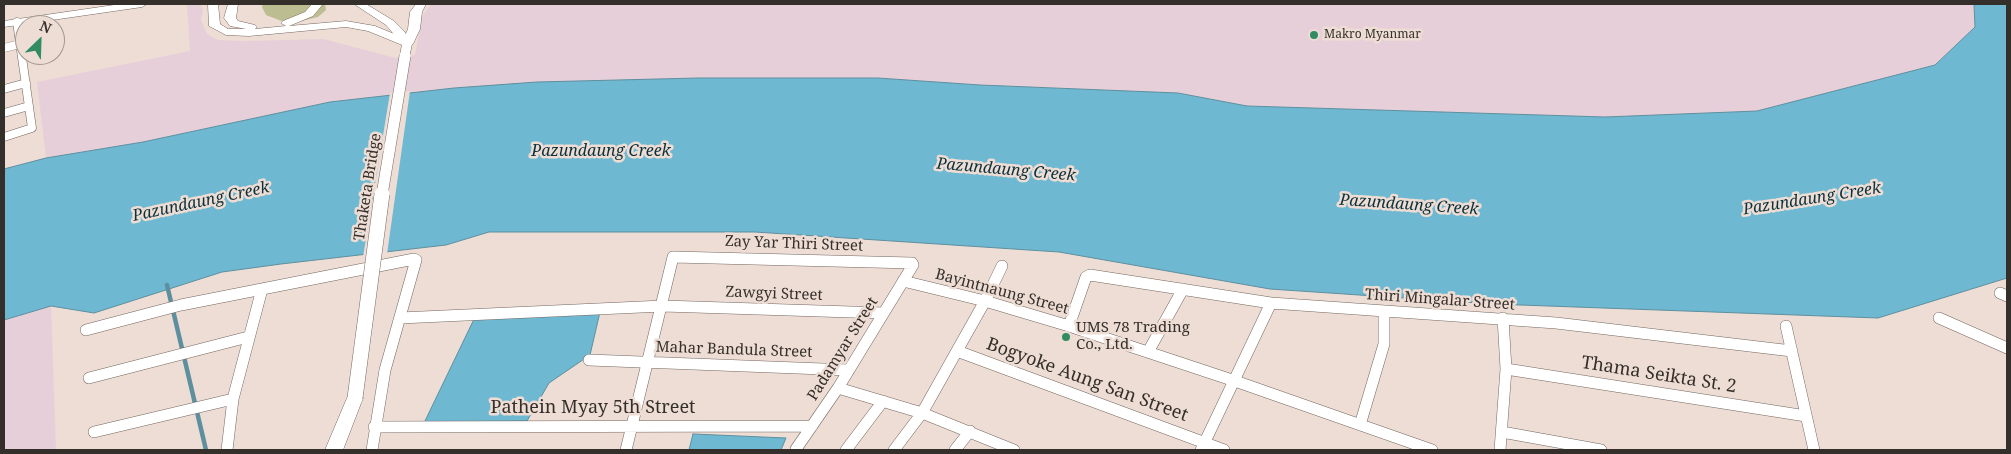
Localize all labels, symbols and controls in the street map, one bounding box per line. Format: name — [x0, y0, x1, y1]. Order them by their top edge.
north arrow — [15, 15, 65, 65]
text: N — [37, 16, 55, 38]
place label: Makro Myanmar — [1324, 28, 1421, 42]
marker: Makro Myanmar — [1308, 29, 1320, 41]
street label: Thaketa Bridge — [351, 132, 385, 242]
water label: Pazundaung Creek — [531, 141, 671, 161]
water label: Pazundaung Creek — [936, 154, 1076, 186]
water label: Pazundaung Creek — [131, 178, 271, 226]
water label: Pazundaung Creek — [1742, 179, 1882, 219]
water label: Pazundaung Creek — [1339, 191, 1479, 219]
street label: Zay Yar Thiri Street — [725, 233, 863, 255]
street label: Bayintnaung Street — [933, 266, 1071, 318]
street label: Zawgyi Street — [725, 283, 823, 305]
street label: Thiri Mingalar Street — [1364, 286, 1516, 314]
street label: Padamyar Street — [804, 294, 882, 404]
place label: UMS 78 Trading Co., Ltd. — [1076, 319, 1190, 354]
marker: UMS 78 Trading Co., Ltd. — [1060, 331, 1072, 343]
street label: Bogyoke Aung San Street — [983, 333, 1191, 427]
street label: Mahar Bandula Street — [655, 338, 813, 362]
street label: Thama Seikta St. 2 — [1580, 352, 1738, 398]
street label: Pathein Myay 5th Street — [491, 397, 695, 419]

